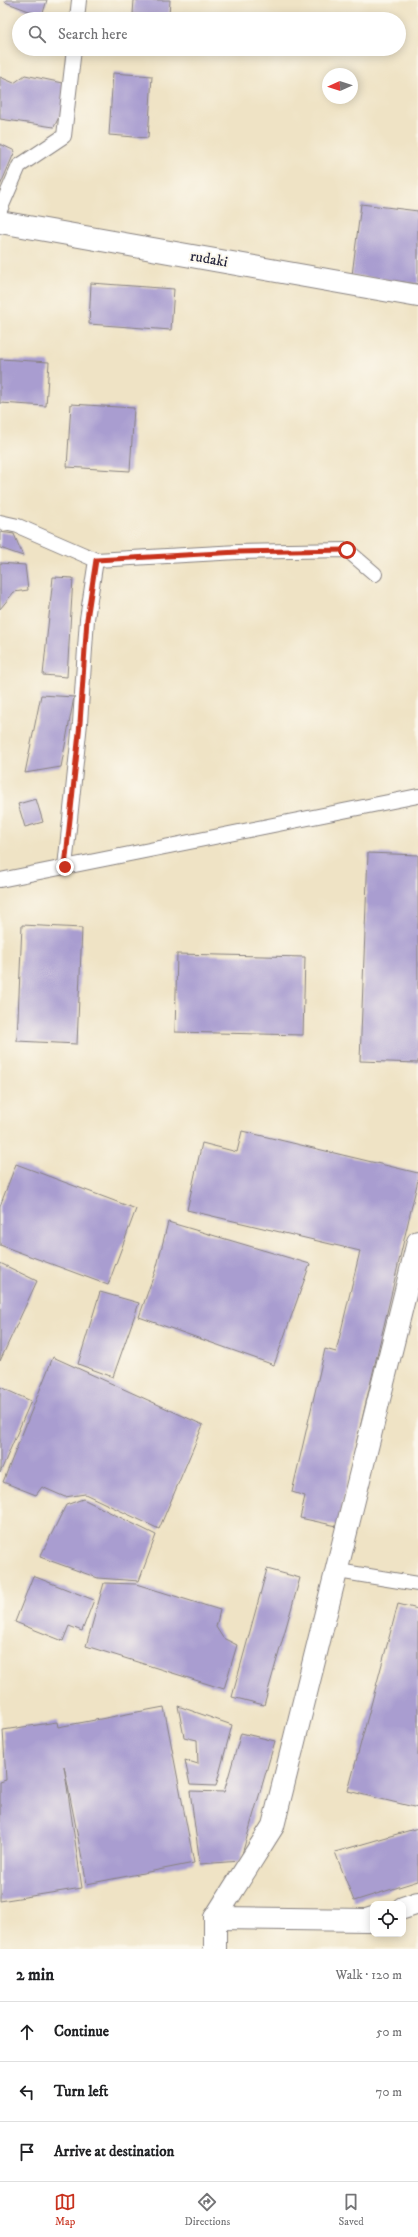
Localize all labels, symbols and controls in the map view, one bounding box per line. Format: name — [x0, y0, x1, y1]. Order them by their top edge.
search box — [12, 12, 406, 56]
icon: search — [26, 23, 48, 45]
text: Search here — [58, 25, 127, 44]
north arrow — [322, 68, 358, 104]
street label: rudaki — [189, 246, 229, 272]
route start — [338, 541, 356, 559]
route end — [56, 858, 74, 876]
map controls — [370, 1901, 406, 1937]
button: locate — [370, 1901, 406, 1937]
text: 2 min — [16, 1964, 54, 1986]
text: Walk · 120 m — [336, 1967, 402, 1983]
icon: ahead — [16, 2021, 38, 2043]
text: Continue — [54, 2022, 109, 2041]
text: 50 m — [376, 2024, 402, 2040]
icon: left — [16, 2081, 38, 2103]
text: Turn left — [54, 2082, 108, 2101]
text: 70 m — [376, 2084, 402, 2100]
icon: arrive — [16, 2141, 38, 2163]
text: Arrive at destination — [54, 2142, 174, 2161]
tab: Map — [54, 2191, 76, 2229]
tab: Directions — [185, 2191, 230, 2229]
tab: Saved — [339, 2191, 364, 2229]

